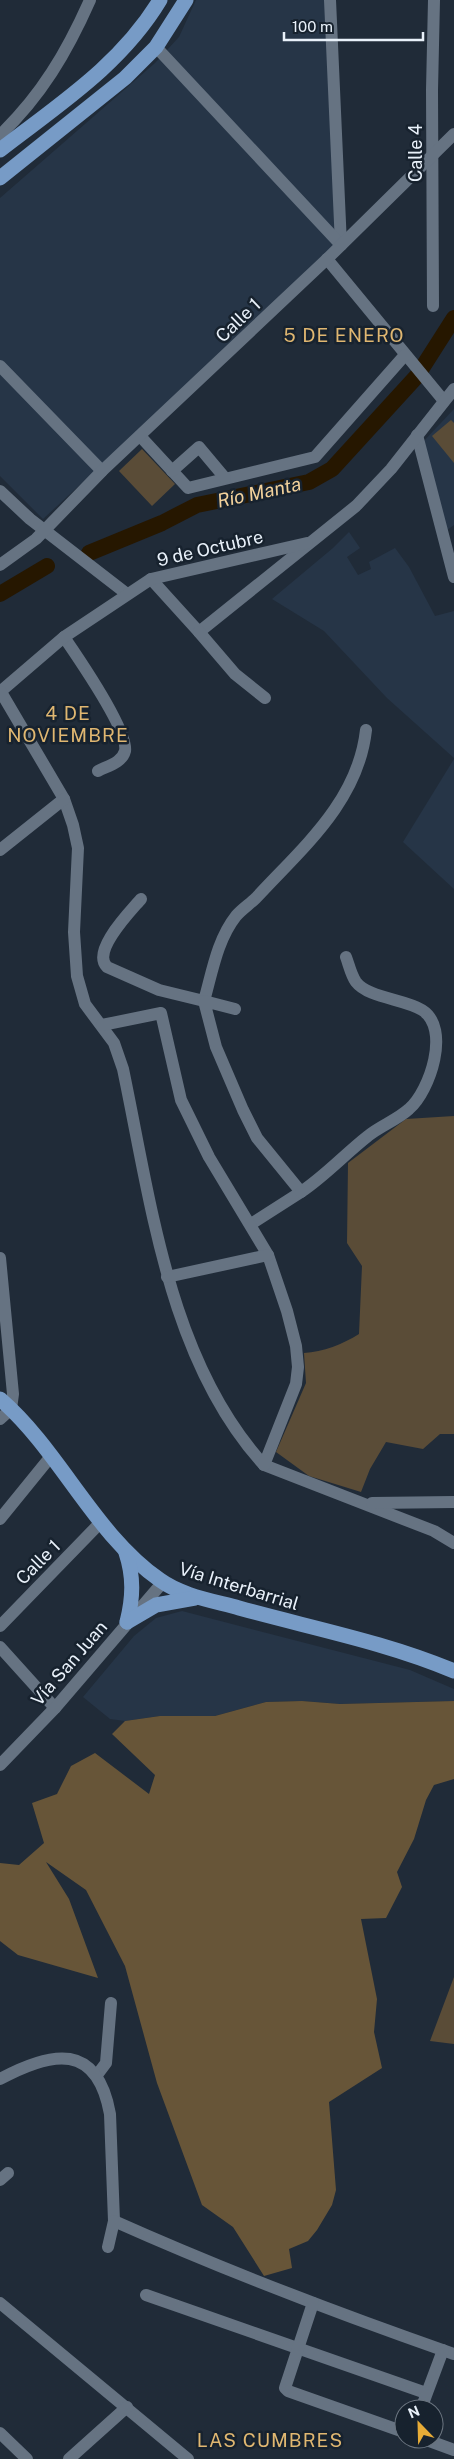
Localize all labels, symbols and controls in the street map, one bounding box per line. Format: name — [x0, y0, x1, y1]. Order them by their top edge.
scale bar — [284, 10, 423, 42]
text: 100 m — [292, 18, 333, 35]
street label: Calle 4 — [405, 124, 426, 182]
street label: Calle 1 — [211, 294, 265, 346]
district label: 5 DE ENERO — [283, 324, 405, 346]
water label: Río Manta — [215, 472, 303, 512]
street label: 9 de Octubre — [155, 526, 265, 570]
district label: 4 DE NOVIEMBRE — [7, 702, 129, 746]
street label: Calle 1 — [11, 1535, 65, 1589]
street label: Vía Interbarrial — [177, 1558, 301, 1614]
street label: Vía San Juan — [27, 1616, 111, 1710]
north arrow — [394, 2399, 444, 2449]
text: N — [406, 2403, 422, 2422]
district label: LAS CUMBRES — [197, 2429, 343, 2451]

